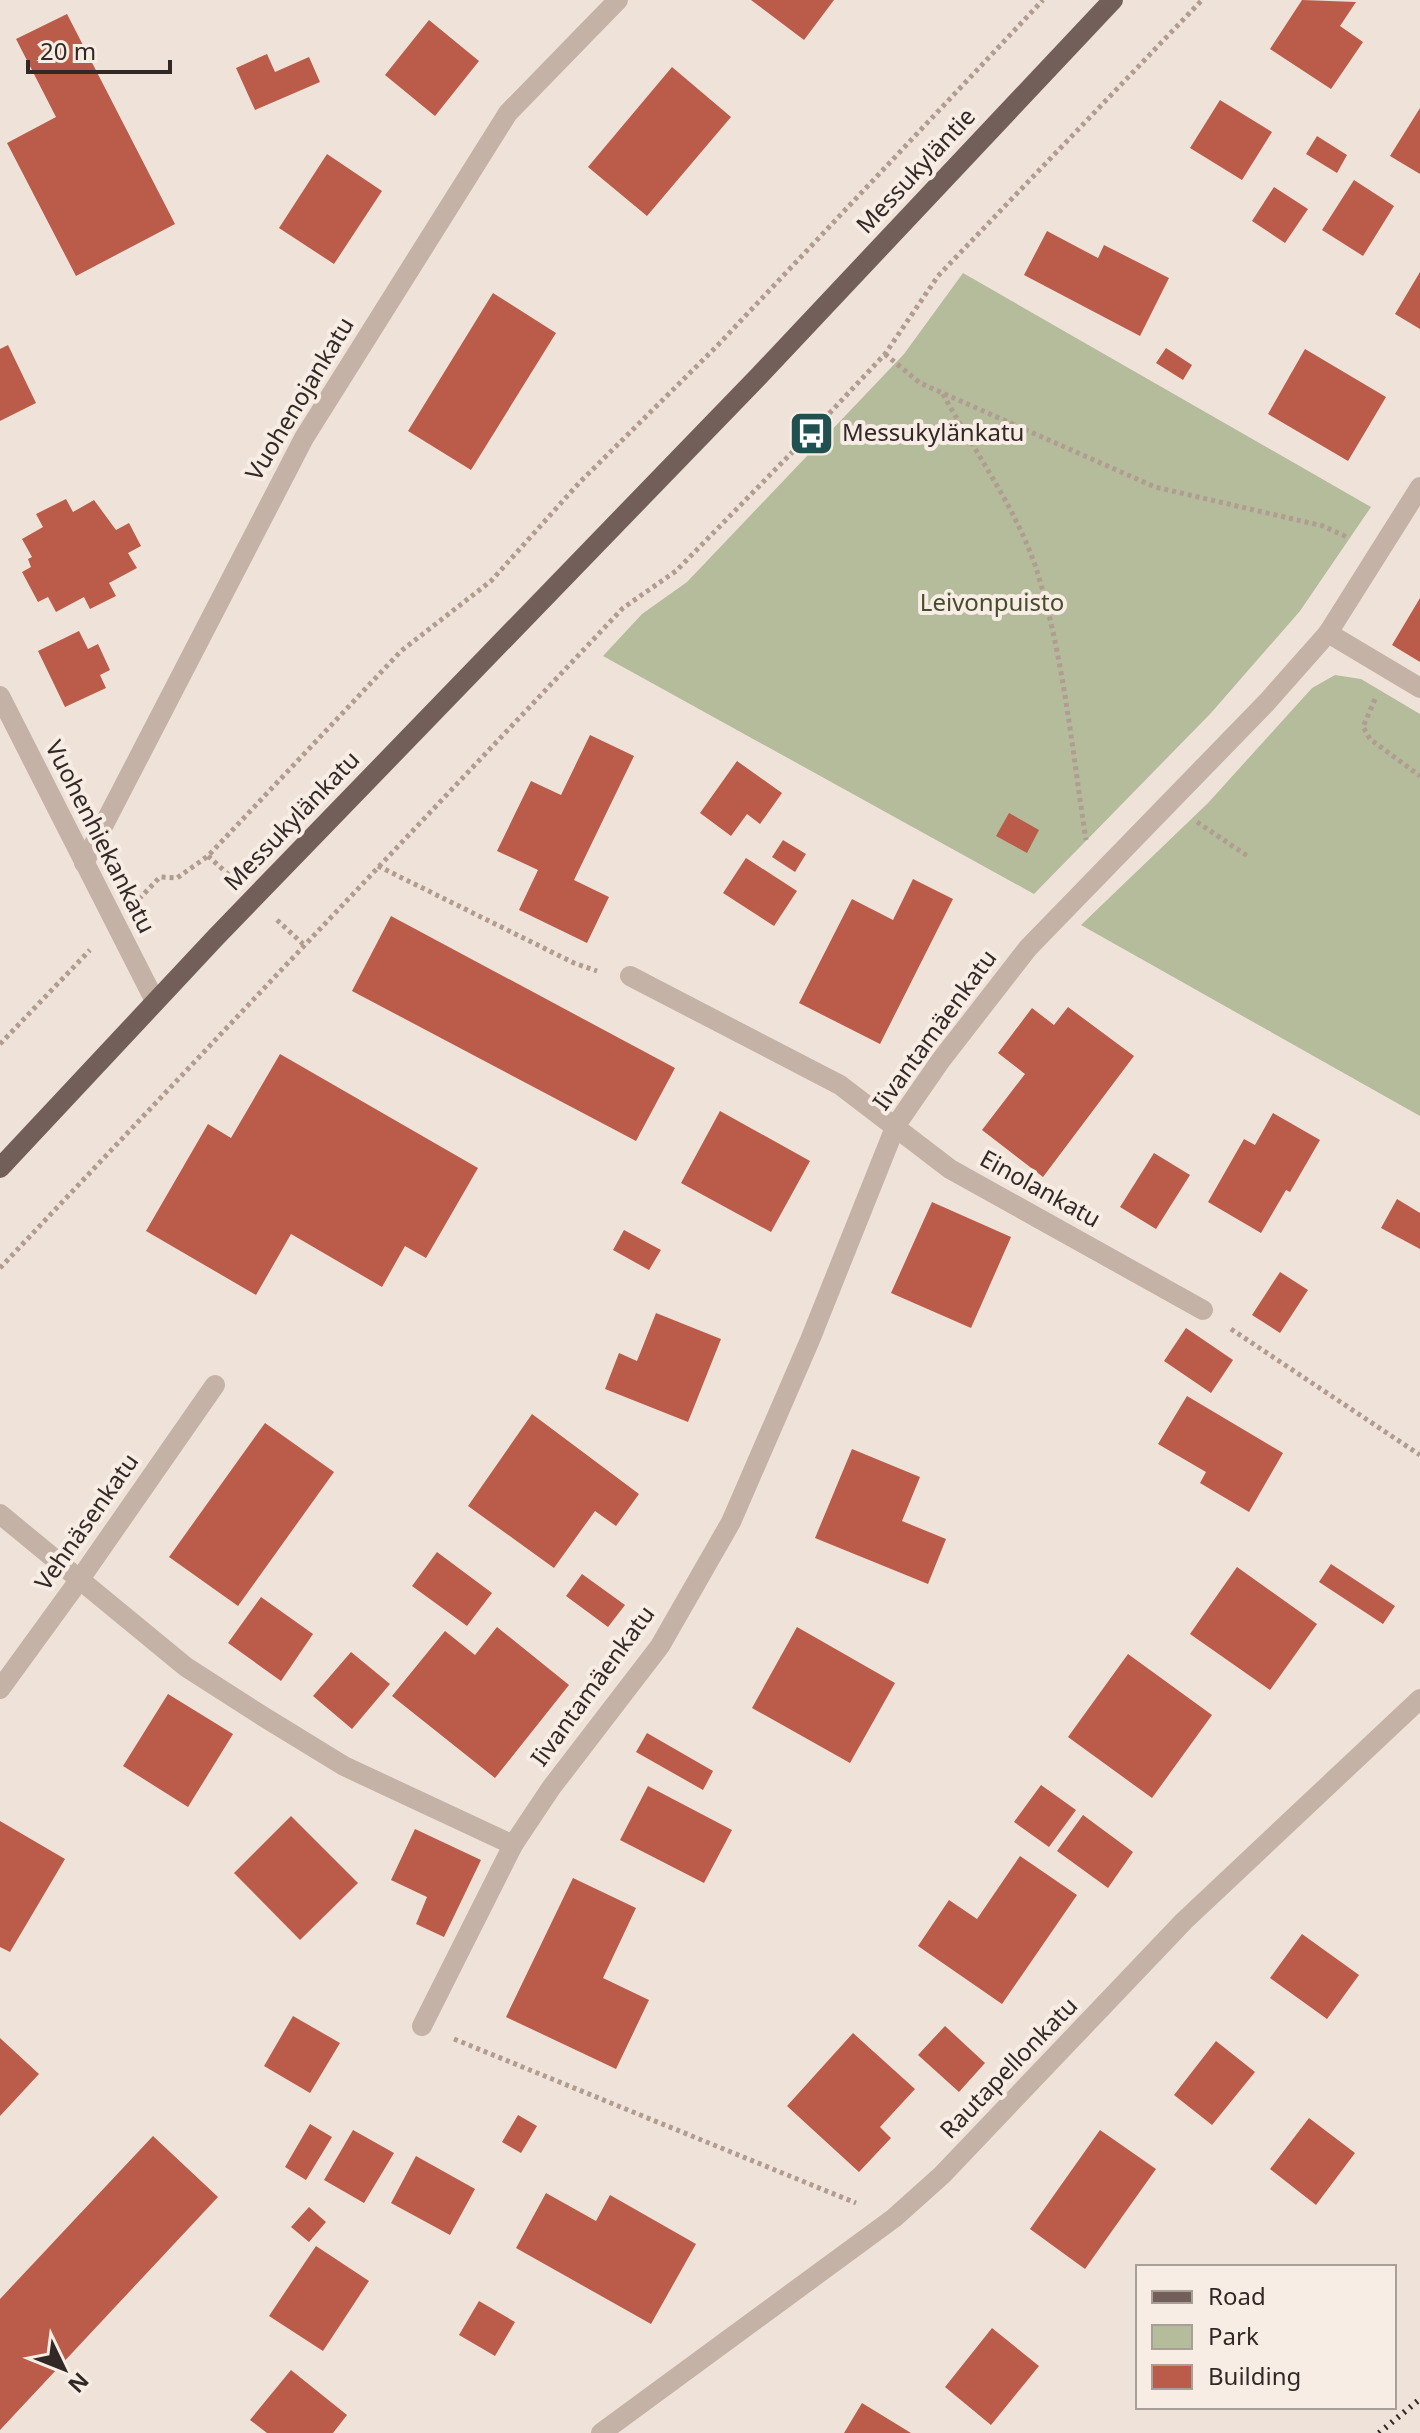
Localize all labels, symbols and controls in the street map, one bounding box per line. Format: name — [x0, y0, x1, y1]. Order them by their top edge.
scale bar — [28, 24, 170, 74]
text: 20 m — [40, 34, 96, 67]
street label: Messukyläntie — [848, 100, 982, 240]
street label: Vuohenojankatu — [237, 310, 361, 486]
bus stop icon: Messukylänkatu — [787, 409, 835, 457]
place label: Messukylänkatu — [842, 415, 1024, 448]
park label: Leivonpuisto — [920, 585, 1064, 618]
street label: Vuohenhiekankatu — [38, 734, 164, 938]
street label: Messukylänkatu — [216, 743, 366, 897]
street label: Iivantamäenkatu — [864, 942, 1003, 1116]
street label: Einolankatu — [974, 1141, 1107, 1234]
street label: Vehnäsenkatu — [26, 1446, 145, 1596]
street label: Iivantamäenkatu — [522, 1598, 661, 1772]
street label: Rautapellonkatu — [932, 1989, 1084, 2145]
legend — [1136, 2265, 1396, 2409]
text: Road — [1208, 2279, 1266, 2312]
text: Park — [1208, 2319, 1259, 2352]
north arrow — [24, 2329, 104, 2409]
text: Building — [1208, 2359, 1301, 2392]
text: N — [62, 2367, 96, 2400]

